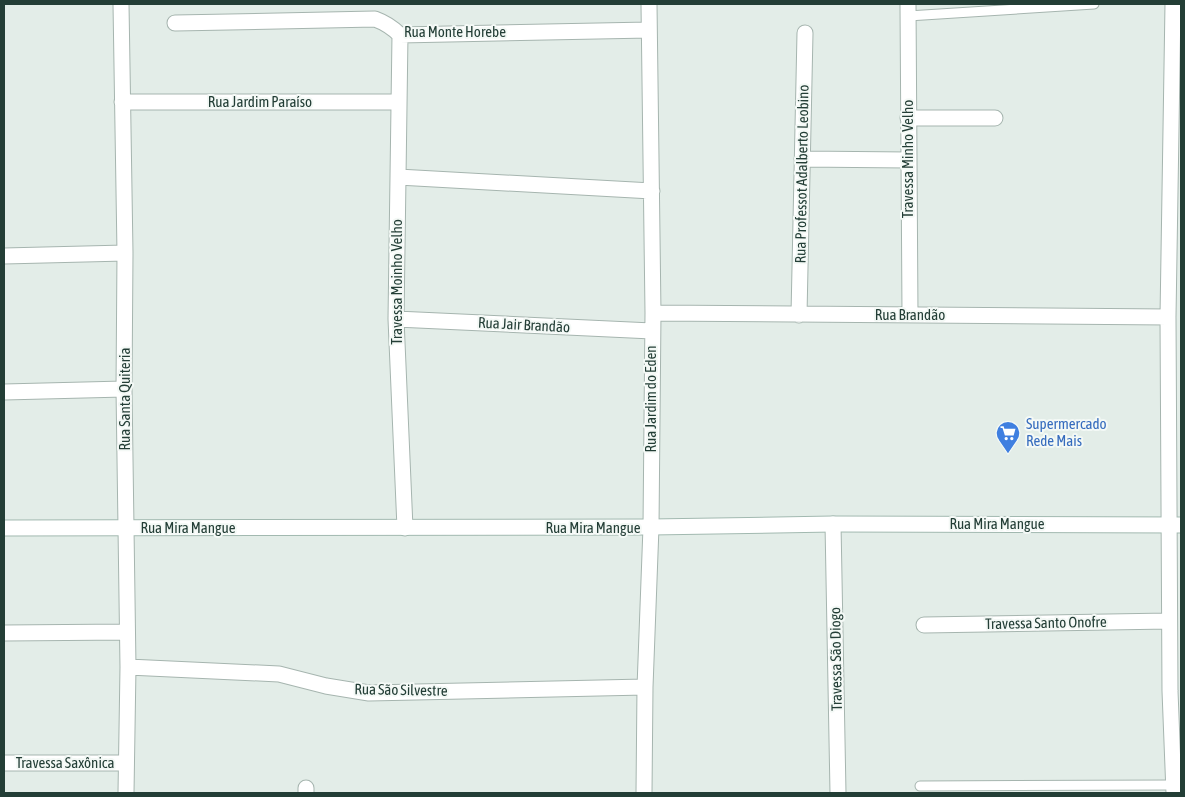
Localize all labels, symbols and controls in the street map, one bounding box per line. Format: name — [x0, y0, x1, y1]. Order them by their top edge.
street label: Rua Monte Horebe — [404, 23, 506, 40]
street label: Rua Professot Adalberto Leobino — [791, 84, 812, 264]
street label: Rua Jardim Paraíso — [208, 93, 312, 110]
street label: Travessa Minho Velho — [899, 100, 916, 218]
street label: Travessa Moinho Velho — [388, 219, 405, 345]
street label: Rua Brandão — [875, 306, 945, 323]
street label: Rua Jair Brandão — [478, 314, 570, 335]
street label: Rua Jardim do Eden — [642, 345, 659, 453]
street label: Rua Santa Quiteria — [116, 347, 133, 450]
place label: Supermercado Rede Mais — [1026, 415, 1107, 449]
supermarket icon: Supermercado Rede Mais — [995, 420, 1021, 454]
street label: Rua Mira Mangue — [949, 515, 1045, 532]
street label: Rua Mira Mangue — [140, 519, 236, 536]
street label: Rua Mira Mangue — [545, 519, 641, 536]
street label: Travessa São Diogo — [826, 607, 845, 711]
street label: Travessa Santo Onofre — [985, 613, 1107, 632]
street label: Rua São Silvestre — [354, 680, 448, 699]
street label: Travessa Saxônica — [16, 754, 114, 771]

